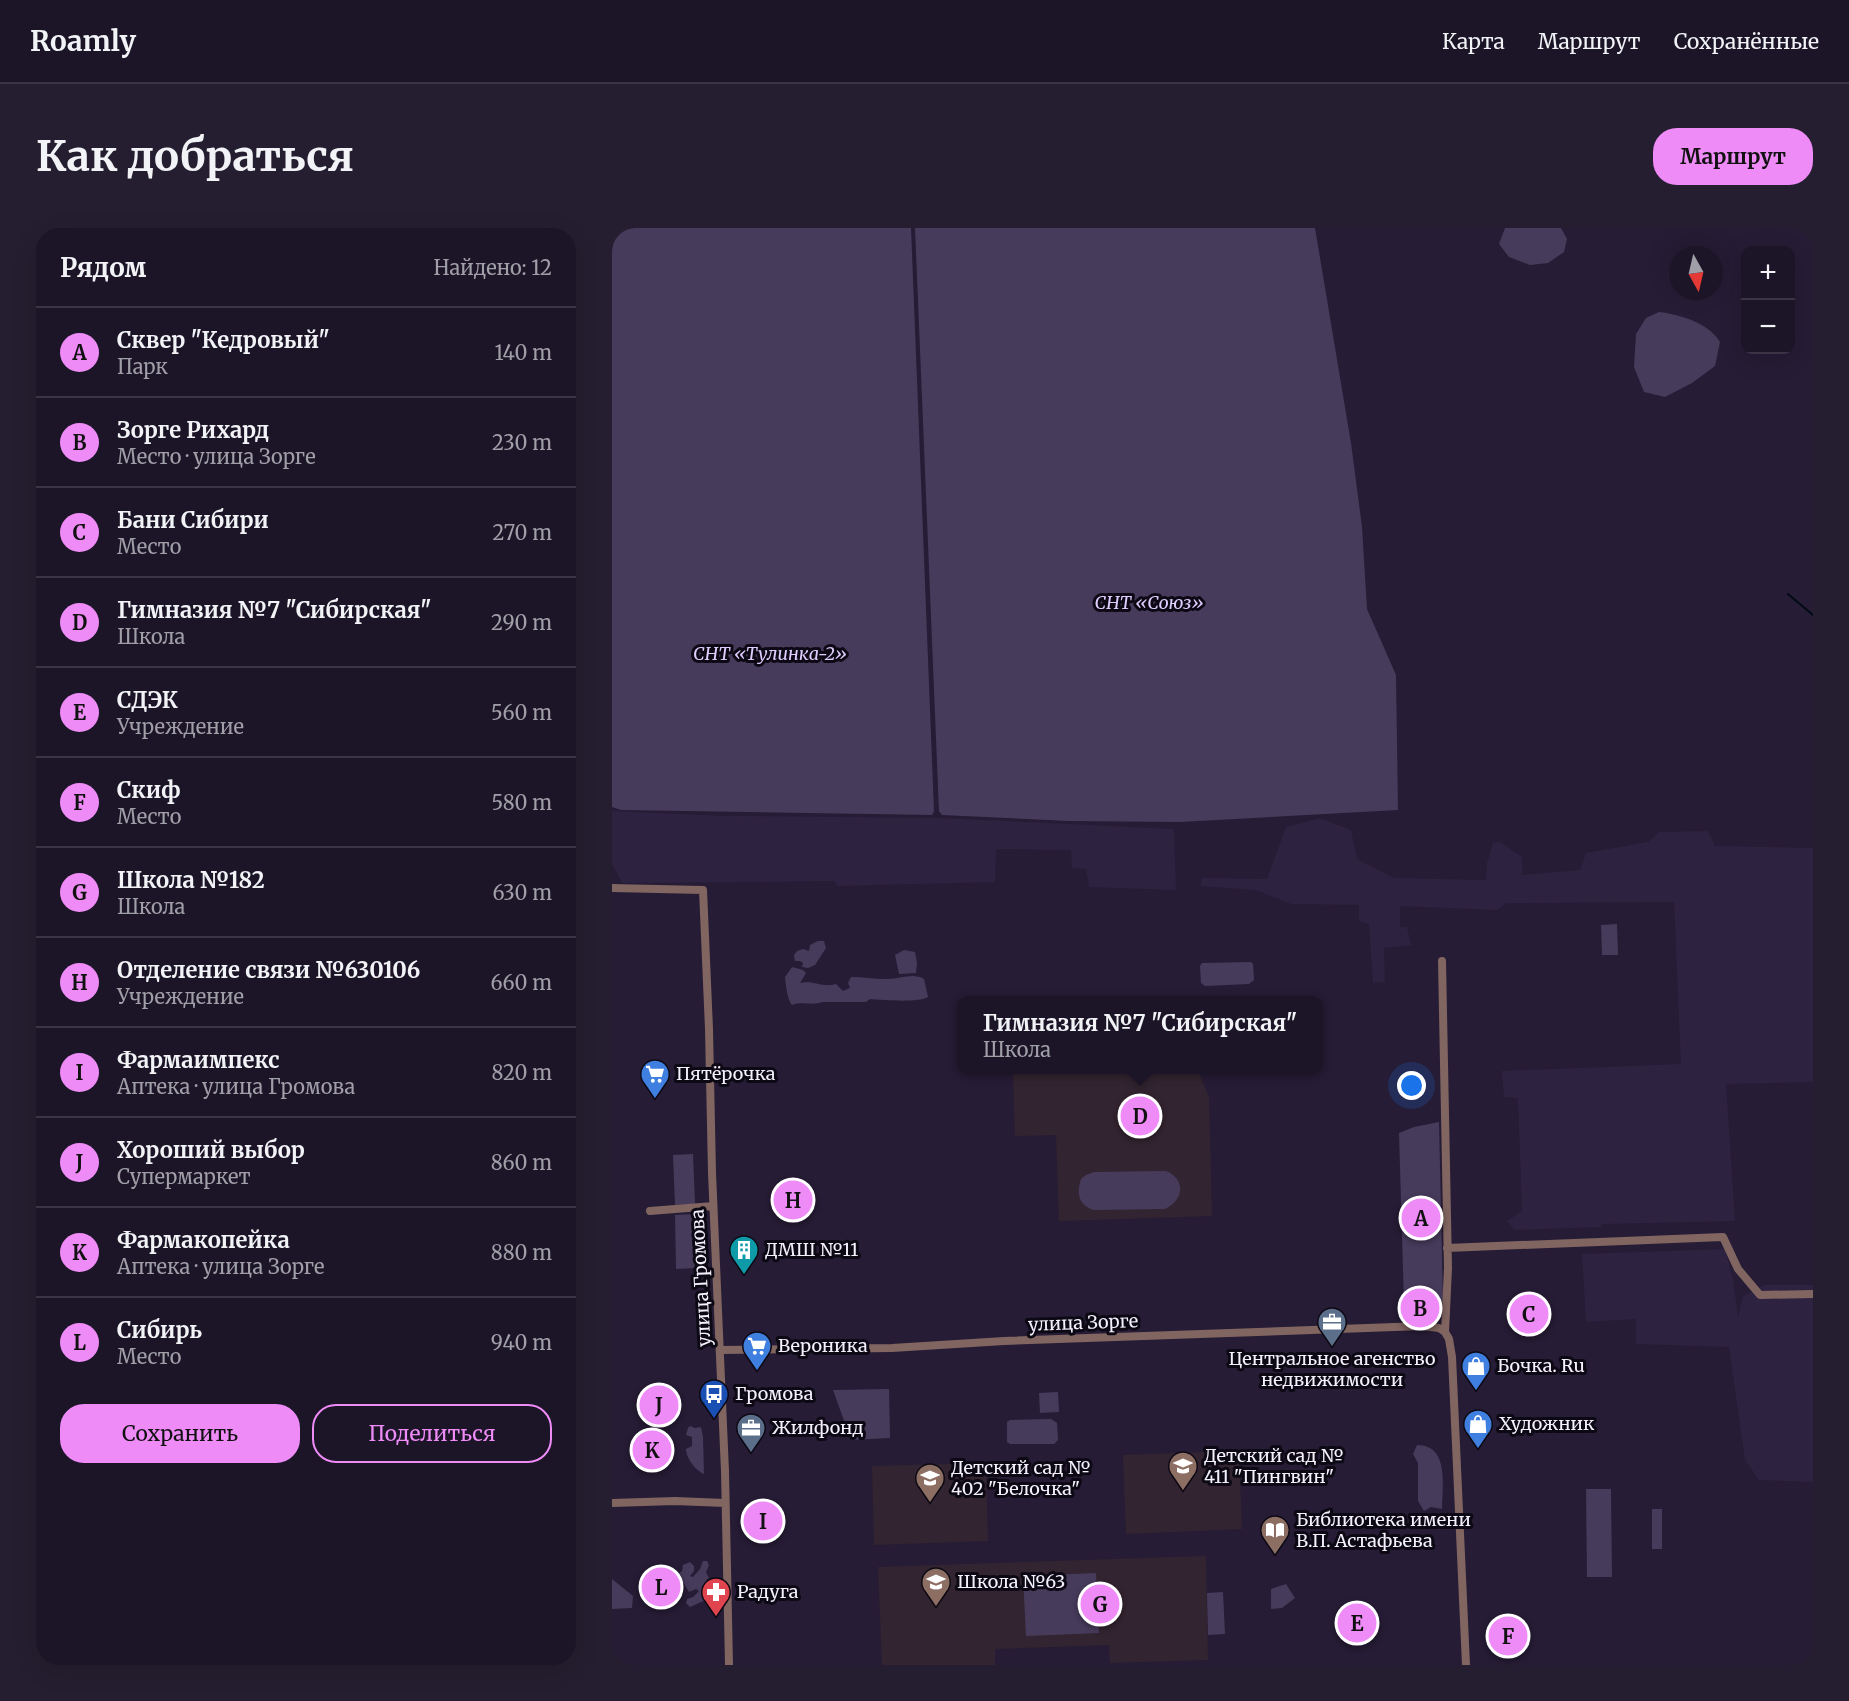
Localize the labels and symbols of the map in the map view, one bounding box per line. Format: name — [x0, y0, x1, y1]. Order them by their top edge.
north arrow — [1669, 246, 1723, 300]
park label: СНТ «Союз» — [1095, 591, 1203, 614]
park label: СНТ «Тулинка-2» — [693, 642, 847, 665]
supermarket icon: Пятёрочка — [639, 1058, 671, 1100]
place label: Пятёрочка — [676, 1062, 776, 1085]
your location — [1397, 1071, 1426, 1100]
pin: D — [1120, 1094, 1160, 1138]
pin: H — [774, 1178, 813, 1222]
pin: A — [1402, 1196, 1440, 1240]
street label: улица Громова — [685, 1208, 716, 1347]
building icon: ДМШ №11 — [728, 1234, 760, 1276]
place label: ДМШ №11 — [765, 1238, 858, 1261]
pin: B — [1400, 1286, 1440, 1330]
pin: C — [1510, 1292, 1548, 1336]
office icon: Центральное агенство недвижимости — [1316, 1306, 1348, 1348]
street label: улица Зорге — [1027, 1309, 1138, 1336]
supermarket icon: Вероника — [741, 1330, 773, 1372]
place label: Вероника — [778, 1334, 868, 1357]
place label: Центральное агенство недвижимости — [1229, 1347, 1435, 1391]
shop icon: Бочка. Ru — [1460, 1350, 1492, 1392]
place label: Бочка. Ru — [1497, 1354, 1585, 1377]
bus stop icon: Громова — [698, 1378, 730, 1420]
pin: J — [640, 1382, 678, 1428]
place label: Громова — [735, 1382, 814, 1405]
shop icon: Художник — [1462, 1408, 1494, 1450]
office icon: Жилфонд — [735, 1412, 767, 1454]
place label: Художник — [1499, 1412, 1595, 1435]
place label: Жилфонд — [772, 1416, 864, 1439]
pin: K — [632, 1428, 672, 1472]
place label: Детский сад № 411 "Пингвин" — [1204, 1444, 1345, 1488]
school or university icon: Детский сад № 411 "Пингвин" — [1167, 1450, 1199, 1492]
place label: Детский сад № 402 "Белочка" — [951, 1456, 1092, 1500]
school or university icon: Детский сад № 402 "Белочка" — [914, 1462, 946, 1504]
pin: I — [744, 1498, 782, 1544]
place label: Библиотека имени В.П. Астафьева — [1296, 1508, 1471, 1552]
library icon: Библиотека имени В.П. Астафьева — [1259, 1514, 1291, 1556]
pin: L — [641, 1564, 680, 1610]
school or university icon: Школа №63 — [920, 1566, 952, 1608]
place label: Школа №63 — [957, 1570, 1065, 1593]
pharmacy icon: Радуга — [700, 1576, 732, 1618]
place label: Радуга — [737, 1580, 799, 1603]
pin: G — [1080, 1582, 1120, 1626]
pin: E — [1338, 1600, 1376, 1646]
pin: F — [1488, 1614, 1528, 1658]

